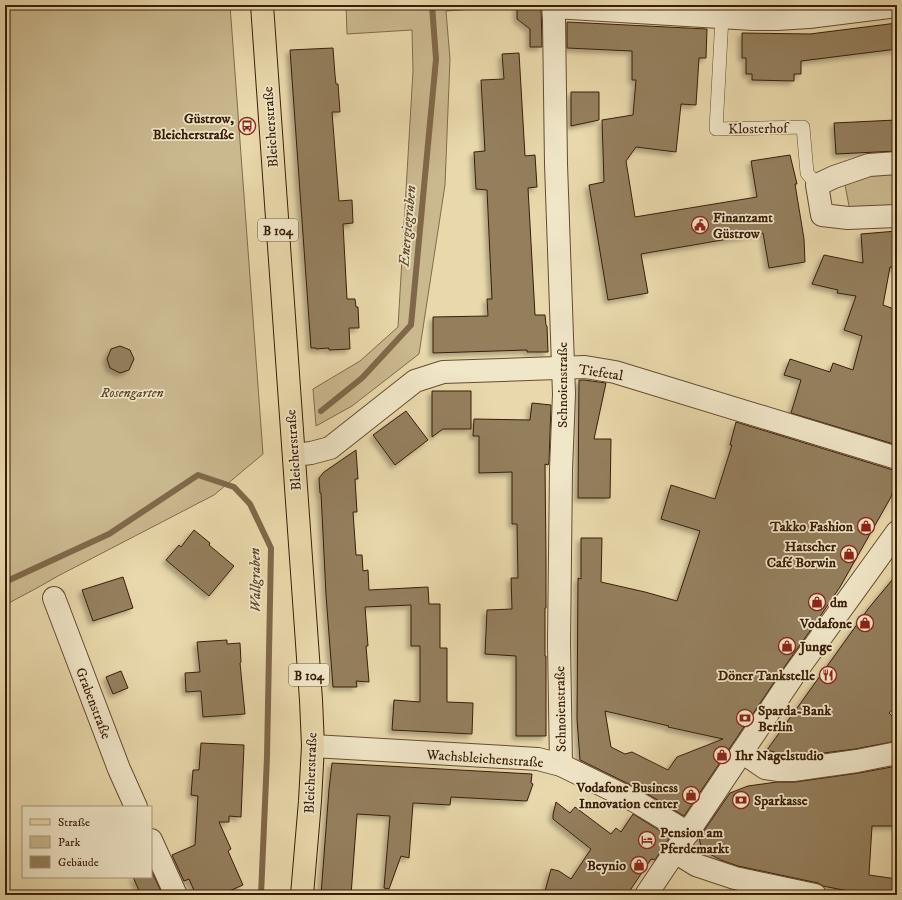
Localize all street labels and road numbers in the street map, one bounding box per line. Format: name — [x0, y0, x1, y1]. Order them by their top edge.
street label: Bleicherstraße — [259, 86, 283, 168]
street label: Klosterhof — [728, 119, 790, 139]
road number: B 104 — [258, 219, 298, 241]
street label: Schnoienstraße — [554, 342, 572, 428]
street label: Tiefetal — [577, 361, 625, 386]
street label: Bleicherstraße — [282, 409, 306, 491]
road number: B 104 — [289, 664, 329, 686]
street label: Grabenstraße — [71, 665, 115, 742]
street label: Schnoienstraße — [551, 666, 571, 752]
street label: Bleicherstraße — [301, 732, 321, 814]
street label: Wachsbleichenstraße — [425, 746, 544, 772]

